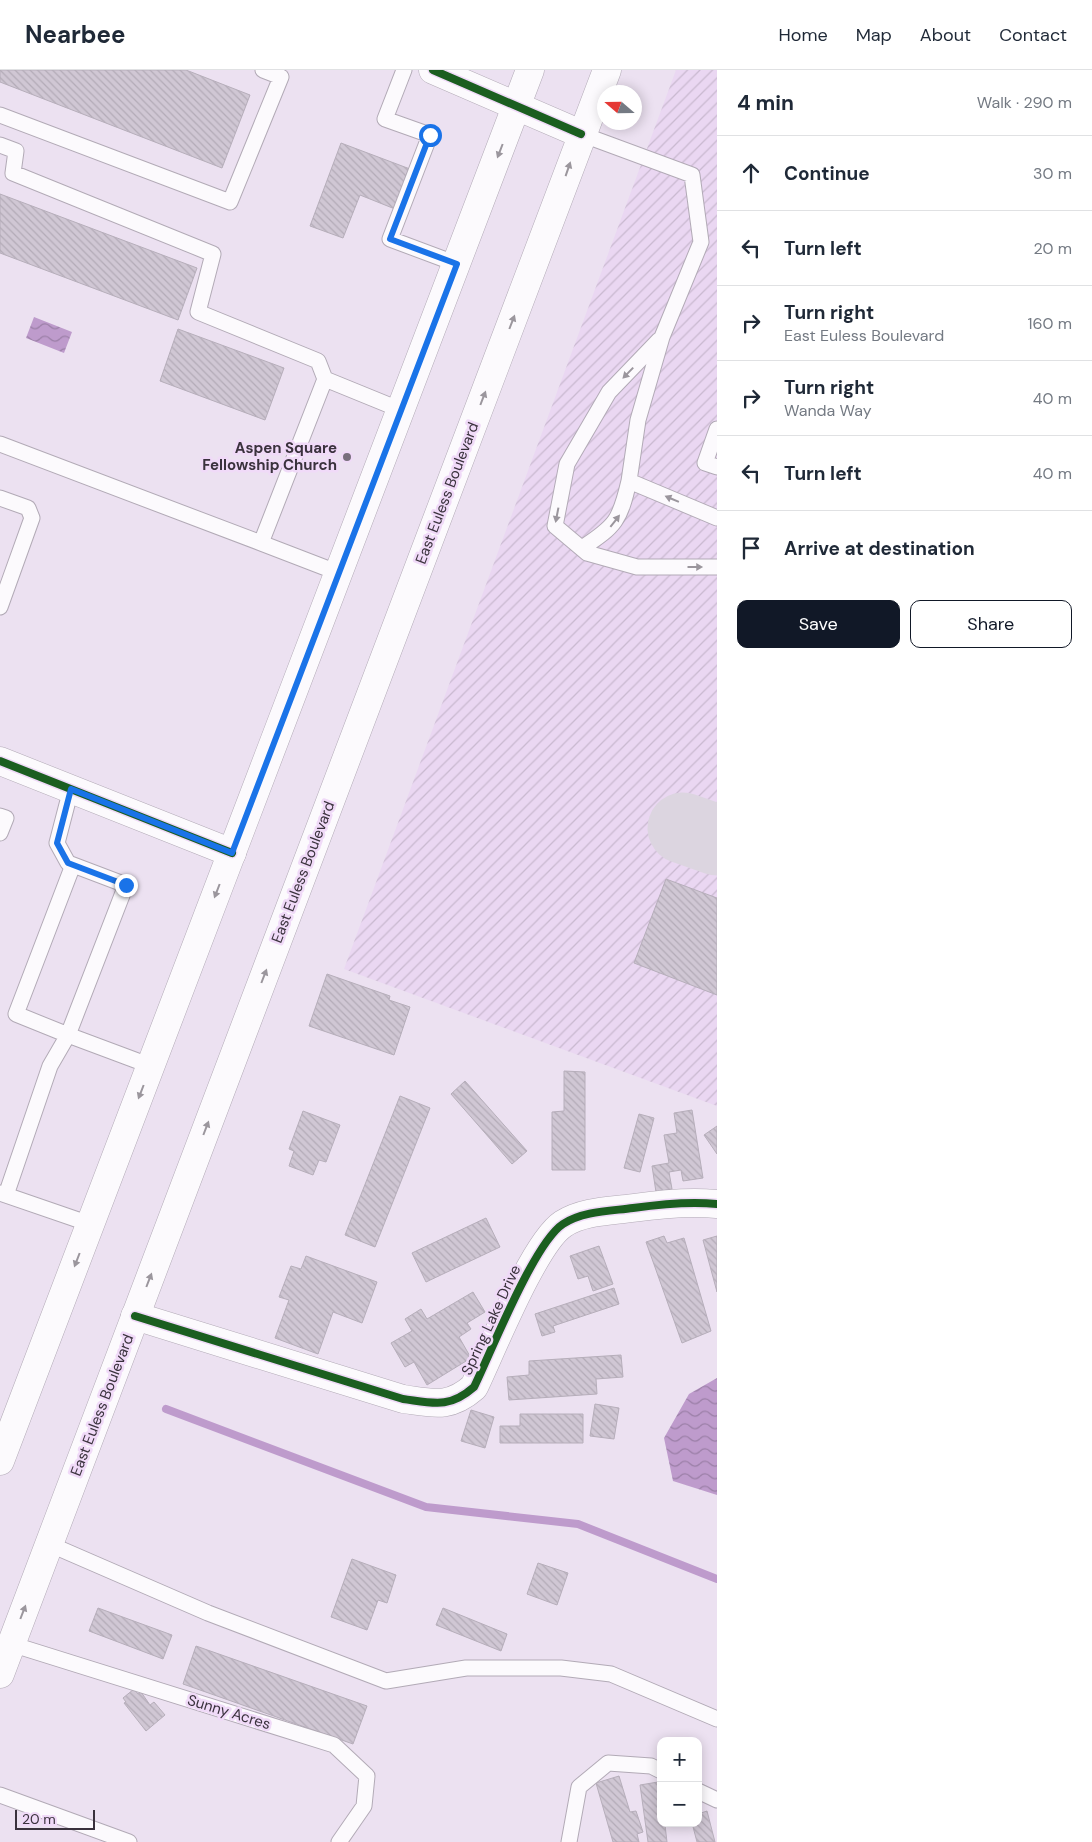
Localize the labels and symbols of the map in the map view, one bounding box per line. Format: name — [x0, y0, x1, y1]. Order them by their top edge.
north arrow — [597, 85, 642, 130]
route start — [419, 124, 442, 147]
one-way arrow — [496, 143, 503, 158]
one-way arrow — [565, 162, 573, 177]
one-way arrow — [508, 314, 516, 329]
one-way arrow — [622, 366, 634, 378]
one-way arrow — [480, 391, 487, 406]
street label: East Euless Boulevard — [411, 419, 483, 567]
place label: Aspen Square Fellowship Church — [202, 438, 337, 475]
marker: Aspen Square Fellowship Church — [341, 451, 353, 463]
one-way arrow — [665, 495, 679, 503]
one-way arrow — [553, 508, 561, 523]
one-way arrow — [609, 515, 620, 528]
one-way arrow — [687, 563, 703, 571]
street label: East Euless Boulevard — [267, 798, 339, 946]
route end — [115, 874, 138, 897]
one-way arrow — [213, 884, 221, 899]
one-way arrow — [260, 968, 268, 983]
one-way arrow — [137, 1085, 145, 1100]
one-way arrow — [203, 1121, 211, 1135]
one-way arrow — [72, 1253, 80, 1267]
street label: Spring Lake Drive — [457, 1262, 525, 1378]
one-way arrow — [145, 1272, 153, 1287]
street label: East Euless Boulevard — [66, 1331, 138, 1479]
one-way arrow — [20, 1605, 28, 1619]
street label: Sunny Acres — [185, 1690, 273, 1734]
scale bar — [15, 1807, 95, 1830]

